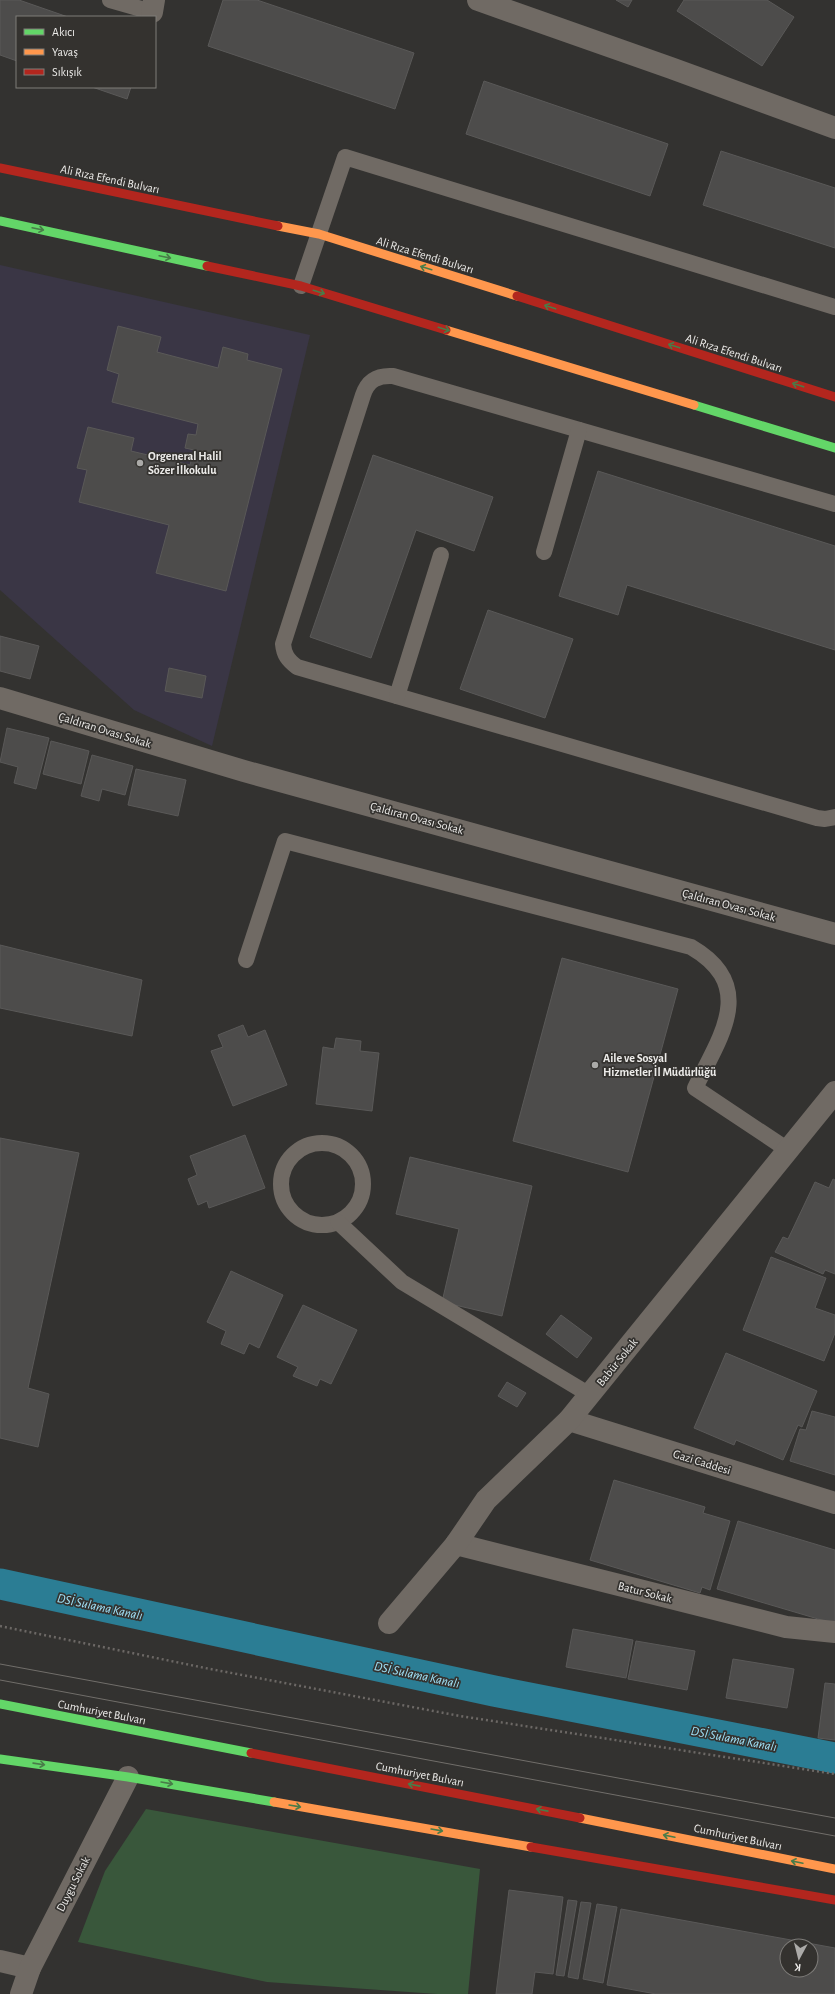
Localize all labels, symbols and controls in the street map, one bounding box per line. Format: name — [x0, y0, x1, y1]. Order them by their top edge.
legend — [16, 16, 156, 88]
text: Akıcı — [52, 26, 75, 38]
text: Yavaş — [52, 46, 78, 58]
text: Sıkışık — [52, 66, 82, 78]
street label: Ali Rıza Efendi Bulvarı — [59, 163, 161, 195]
one-way arrow — [31, 226, 44, 234]
street label: Ali Rıza Efendi Bulvarı — [375, 234, 475, 276]
one-way arrow — [158, 253, 171, 261]
one-way arrow — [420, 264, 433, 271]
one-way arrow — [313, 289, 326, 296]
one-way arrow — [544, 303, 557, 310]
one-way arrow — [437, 326, 450, 333]
street label: Ali Rıza Efendi Bulvarı — [684, 332, 784, 374]
one-way arrow — [668, 342, 681, 349]
one-way arrow — [791, 381, 804, 388]
place label: Orgeneral Halil Sözer İlkokulu — [148, 450, 222, 476]
marker: Orgeneral Halil Sözer İlkokulu — [135, 458, 145, 468]
street label: Çaldıran Ovası Sokak — [57, 710, 153, 750]
street label: Çaldıran Ovası Sokak — [369, 800, 465, 836]
street label: Çaldıran Ovası Sokak — [681, 887, 777, 923]
place label: Aile ve Sosyal Hizmetler İl Müdürlüğü — [603, 1052, 717, 1078]
marker: Aile ve Sosyal Hizmetler İl Müdürlüğü — [590, 1060, 600, 1070]
street label: Babür Sokak — [594, 1335, 640, 1388]
street label: Gazi Caddesi — [672, 1448, 732, 1476]
street label: Batur Sokak — [617, 1579, 674, 1605]
water label: DSİ Sulama Kanalı — [56, 1591, 144, 1623]
water label: DSİ Sulama Kanalı — [373, 1659, 461, 1691]
street label: Cumhuriyet Bulvarı — [57, 1698, 147, 1727]
water label: DSİ Sulama Kanalı — [690, 1724, 778, 1754]
one-way arrow — [32, 1760, 45, 1768]
street label: Cumhuriyet Bulvarı — [375, 1760, 465, 1789]
one-way arrow — [160, 1780, 173, 1788]
one-way arrow — [408, 1780, 421, 1788]
one-way arrow — [288, 1802, 301, 1810]
one-way arrow — [536, 1805, 549, 1813]
street label: Cumhuriyet Bulvarı — [693, 1822, 783, 1853]
one-way arrow — [430, 1827, 443, 1835]
one-way arrow — [663, 1831, 676, 1839]
street label: Duygu Sokak — [54, 1854, 93, 1914]
one-way arrow — [791, 1857, 804, 1865]
north arrow — [779, 1938, 819, 1978]
text: K — [793, 1962, 802, 1973]

